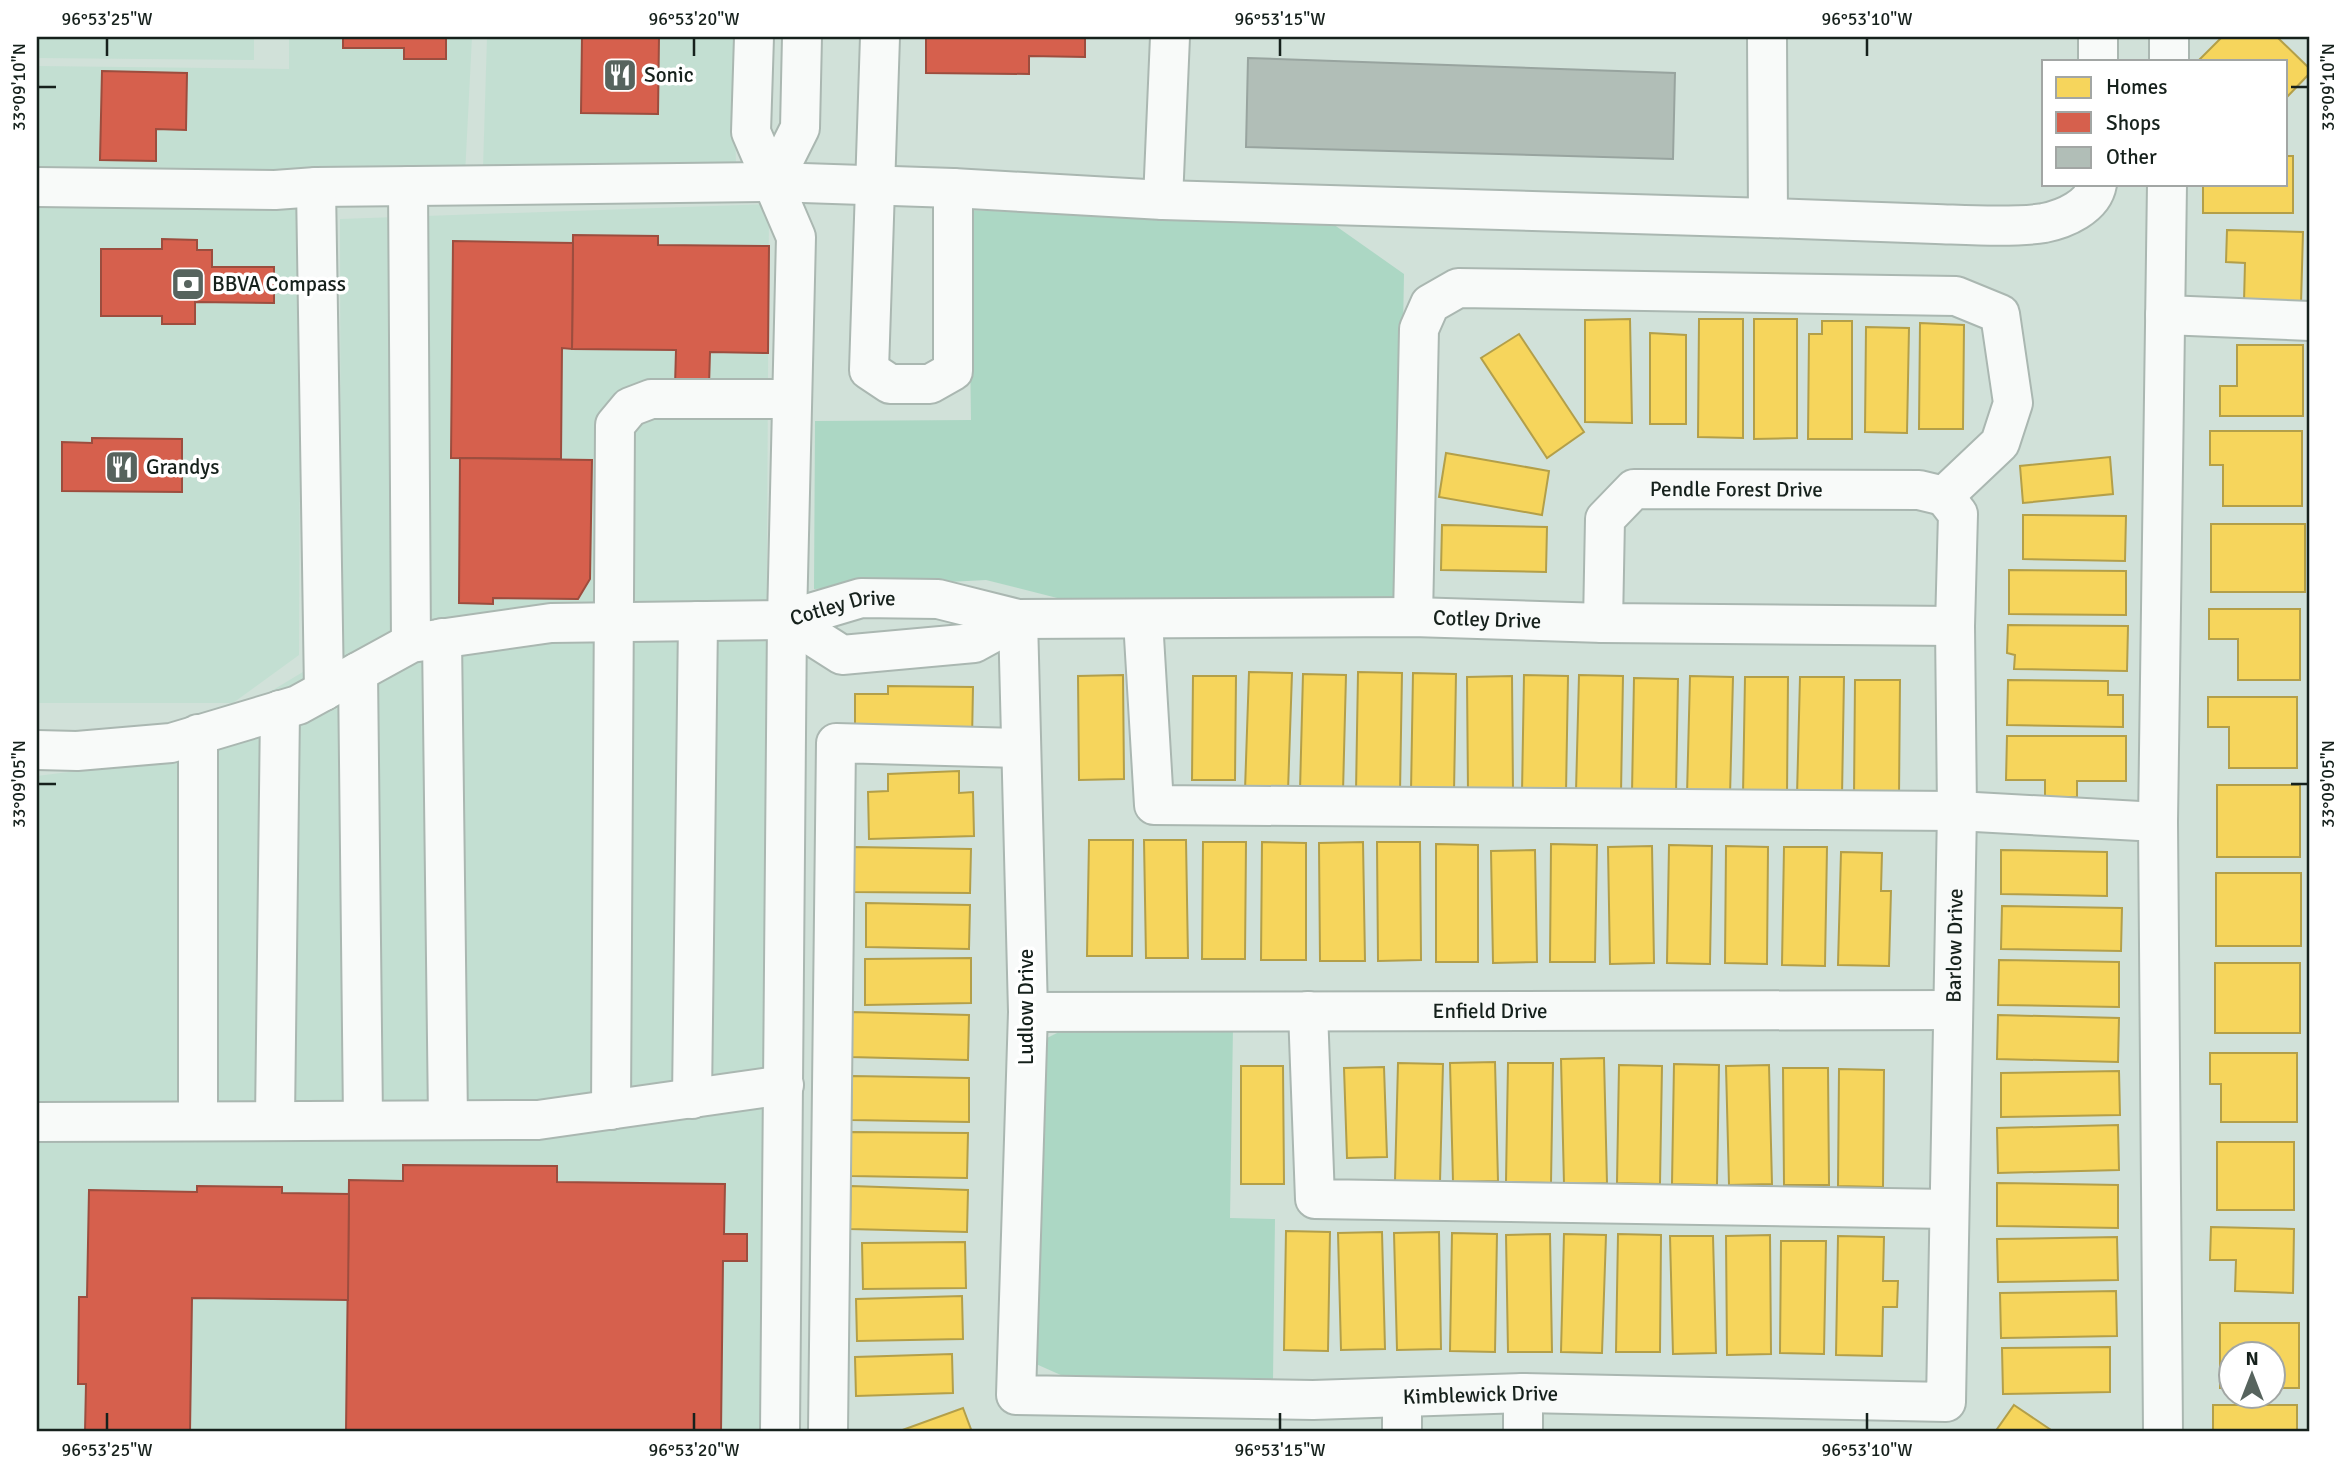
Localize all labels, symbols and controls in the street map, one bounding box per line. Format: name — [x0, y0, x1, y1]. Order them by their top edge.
text: 96°53'25"W — [62, 8, 152, 30]
text: 96°53'20"W — [649, 8, 739, 30]
text: 96°53'15"W — [1235, 8, 1325, 30]
text: 96°53'10"W — [1822, 8, 1912, 30]
text: 33°09'10"N — [8, 43, 30, 131]
text: 33°09'10"N — [2317, 43, 2339, 131]
restaurant icon: Sonic — [601, 56, 639, 94]
legend — [2042, 60, 2288, 186]
place label: Sonic — [644, 62, 694, 88]
text: Homes — [2106, 74, 2168, 100]
text: Shops — [2106, 110, 2160, 136]
text: Other — [2106, 144, 2157, 170]
bank icon: BBVA Compass — [169, 265, 207, 303]
place label: BBVA Compass — [212, 271, 346, 297]
restaurant icon: Grandys — [103, 448, 141, 486]
place label: Grandys — [146, 454, 219, 480]
street label: Pendle Forest Drive — [1650, 476, 1823, 503]
street label: Cotley Drive — [787, 585, 896, 631]
street label: Cotley Drive — [1433, 605, 1542, 634]
text: 33°09'05"N — [8, 740, 30, 828]
text: 33°09'05"N — [2317, 740, 2339, 828]
street label: Barlow Drive — [1940, 888, 1969, 1003]
street label: Ludlow Drive — [1013, 949, 1039, 1065]
street label: Enfield Drive — [1433, 998, 1547, 1024]
north arrow — [2218, 1340, 2288, 1410]
text: N — [2245, 1347, 2259, 1371]
street label: Kimblewick Drive — [1402, 1380, 1559, 1410]
text: 96°53'25"W — [62, 1439, 152, 1461]
text: 96°53'20"W — [649, 1439, 739, 1461]
text: 96°53'15"W — [1235, 1439, 1325, 1461]
text: 96°53'10"W — [1822, 1439, 1912, 1461]

